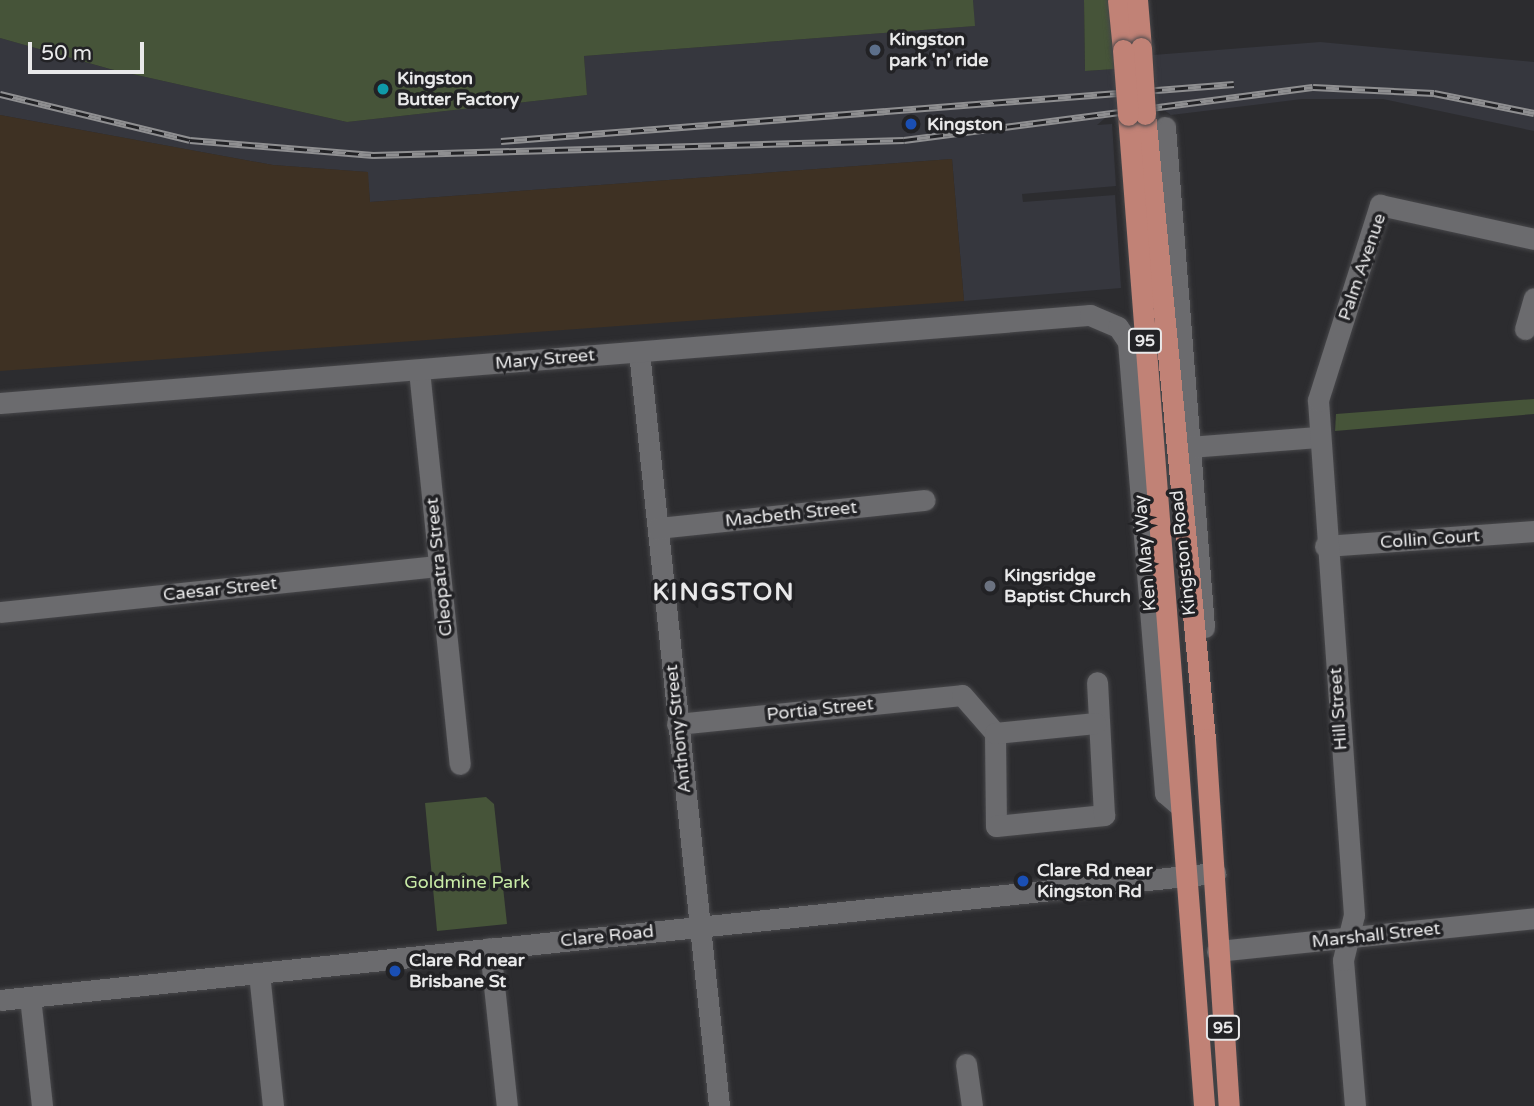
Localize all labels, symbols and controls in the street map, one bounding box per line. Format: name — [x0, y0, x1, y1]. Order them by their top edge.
scale bar — [32, 28, 147, 72]
place label: Kingston park 'n' ride — [889, 29, 988, 72]
text: 50 m — [41, 41, 92, 66]
marker: Kingston park 'n' ride — [867, 42, 883, 58]
place label: Kingston Butter Factory — [397, 68, 519, 110]
marker: Kingston Butter Factory — [375, 81, 391, 97]
place label: Kingston — [927, 113, 1003, 135]
marker: Kingston — [901, 114, 921, 134]
street label: Palm Avenue — [1334, 211, 1390, 323]
road number: 95 — [1128, 328, 1162, 354]
street label: Mary Street — [494, 344, 596, 374]
street label: Kingston Road — [1166, 489, 1200, 617]
street label: Ken May Way — [1129, 494, 1161, 612]
street label: Macbeth Street — [724, 496, 858, 532]
street label: Cleopatra Street — [421, 497, 457, 637]
street label: Collin Court — [1379, 525, 1481, 553]
place label: Kingsridge Baptist Church — [1004, 565, 1131, 608]
street label: Caesar Street — [162, 572, 278, 606]
marker: Kingsridge Baptist Church — [982, 578, 998, 594]
district label: KINGSTON — [653, 579, 795, 607]
street label: Anthony Street — [660, 664, 696, 794]
street label: Hill Street — [1324, 667, 1352, 751]
street label: Portia Street — [766, 693, 874, 725]
place label: Clare Rd near Kingston Rd — [1037, 860, 1153, 903]
park label: Goldmine Park — [404, 871, 530, 893]
marker: Clare Rd near Kingston Rd — [1015, 873, 1031, 889]
street label: Marshall Street — [1311, 918, 1441, 952]
street label: Clare Road — [559, 920, 655, 952]
place label: Clare Rd near Brisbane St — [409, 950, 525, 992]
marker: Clare Rd near Brisbane St — [387, 963, 403, 979]
road number: 95 — [1206, 1016, 1240, 1040]

